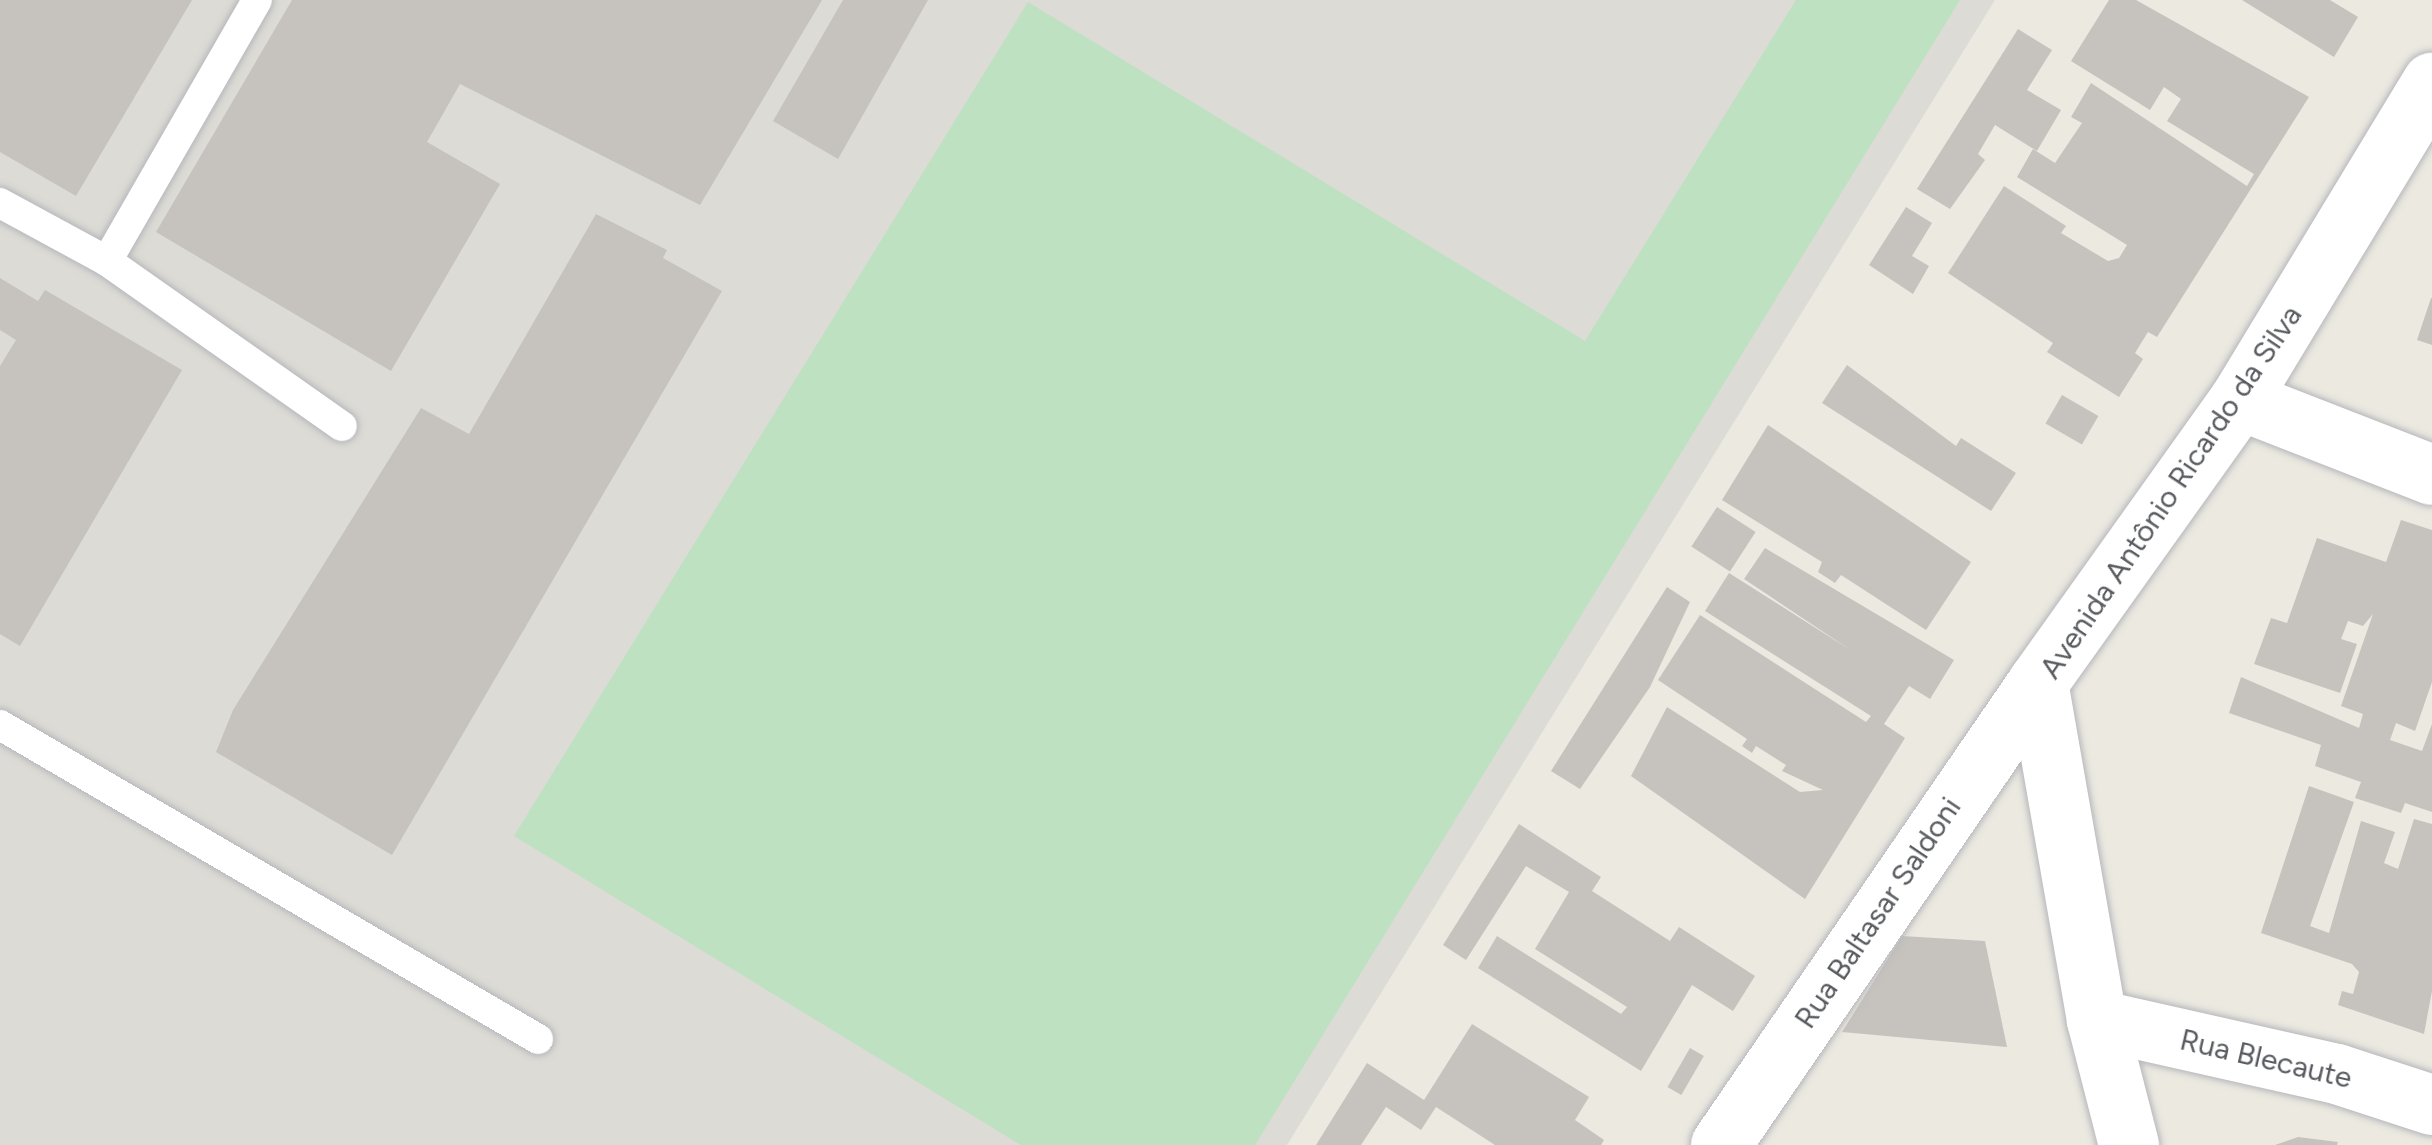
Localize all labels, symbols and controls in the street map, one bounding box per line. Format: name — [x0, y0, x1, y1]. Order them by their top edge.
street label: Avenida Antônio Ricardo da Silva — [2032, 299, 2310, 685]
street label: Rua Baltasar Saldoni — [1787, 791, 1969, 1035]
street label: Rua Blecaute — [2176, 1022, 2356, 1096]

